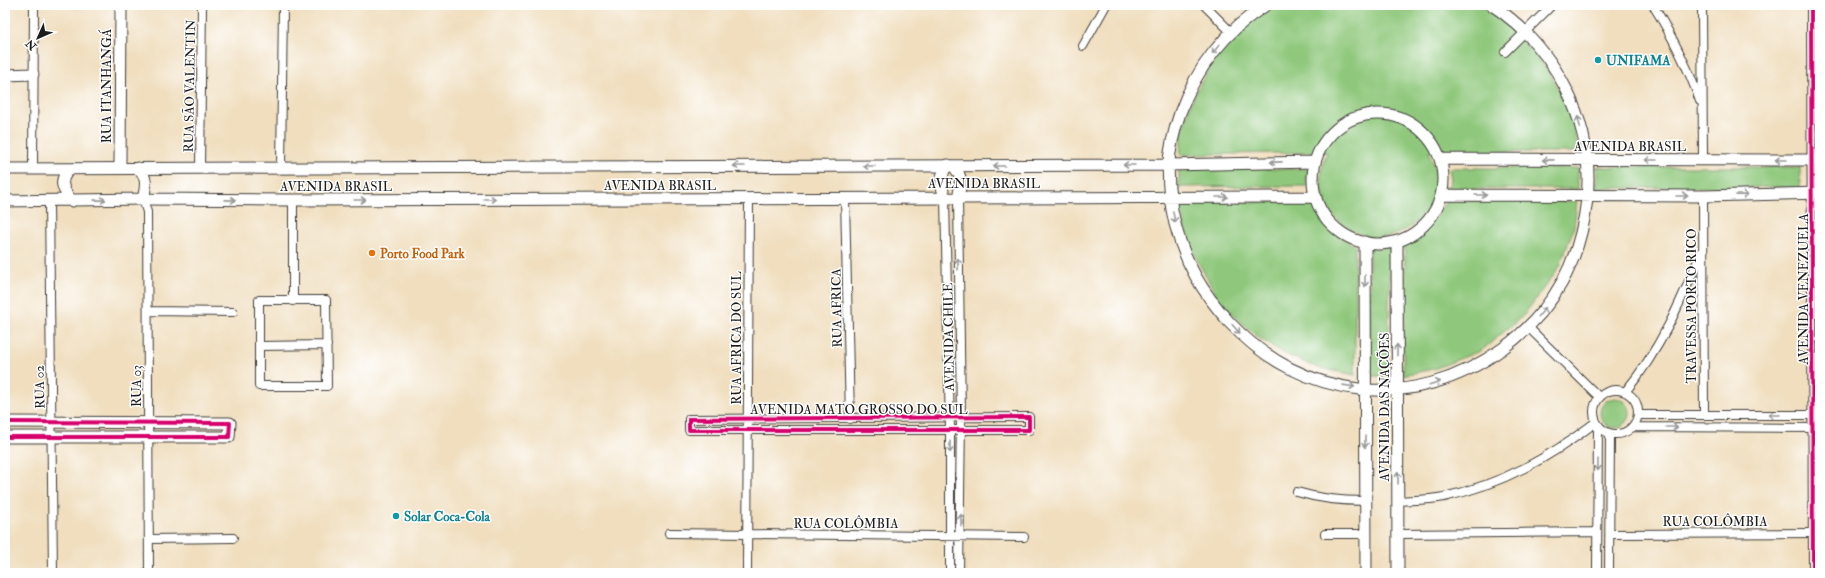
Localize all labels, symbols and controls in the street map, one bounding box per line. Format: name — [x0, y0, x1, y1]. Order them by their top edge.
north arrow — [18, 18, 58, 58]
street label: RUA SÃO VALENTIN — [180, 19, 199, 153]
street label: RUA ITANHANGÁ — [98, 28, 115, 143]
text: N — [22, 36, 40, 54]
one-way arrow — [1211, 44, 1220, 54]
place label: UNIFAMA — [1606, 53, 1671, 69]
marker: UNIFAMA — [1593, 55, 1603, 65]
one-way arrow — [1574, 115, 1582, 128]
street label: AVENIDA BRASIL — [1573, 139, 1687, 155]
one-way arrow — [1542, 156, 1555, 164]
one-way arrow — [1645, 156, 1658, 164]
one-way arrow — [1775, 156, 1788, 164]
one-way arrow — [1270, 159, 1283, 166]
one-way arrow — [1123, 161, 1136, 169]
one-way arrow — [733, 162, 746, 170]
one-way arrow — [863, 162, 876, 170]
one-way arrow — [993, 162, 1006, 170]
street label: AVENIDA BRASIL — [927, 176, 1041, 192]
street label: AVENIDA BRASIL — [603, 178, 717, 194]
street label: AVENIDA BRASIL — [279, 179, 393, 195]
one-way arrow — [1474, 191, 1487, 199]
one-way arrow — [1735, 191, 1748, 199]
one-way arrow — [1675, 192, 1688, 199]
one-way arrow — [1215, 193, 1228, 201]
one-way arrow — [93, 196, 106, 204]
one-way arrow — [223, 196, 236, 204]
one-way arrow — [353, 196, 366, 204]
one-way arrow — [483, 196, 496, 203]
one-way arrow — [1170, 210, 1178, 223]
street label: AVENIDA VENEZUELA — [1796, 212, 1812, 366]
street label: TRAVESSA PORTO RICO — [1684, 228, 1700, 384]
place label: Porto Food Park — [380, 246, 465, 262]
marker: Porto Food Park — [367, 248, 377, 258]
one-way arrow — [955, 258, 962, 271]
street label: RUA AFRICA — [828, 268, 846, 348]
street label: RUA AFRICA DO SUL — [729, 271, 745, 405]
one-way arrow — [1361, 274, 1369, 287]
street label: AVENIDA CHILE — [940, 283, 958, 392]
one-way arrow — [1538, 306, 1546, 317]
one-way arrow — [1231, 324, 1240, 334]
street label: AVENIDA DAS NAÇÕES — [1376, 333, 1393, 482]
one-way arrow — [1393, 344, 1401, 357]
street label: RUA 02 — [32, 365, 48, 409]
street label: RUA 03 — [129, 365, 145, 407]
one-way arrow — [1429, 378, 1441, 386]
one-way arrow — [1342, 383, 1355, 390]
street label: AVENIDA MATO GROSSO DO SUL — [749, 402, 968, 418]
one-way arrow — [1768, 411, 1781, 419]
one-way arrow — [1665, 423, 1678, 431]
one-way arrow — [1361, 435, 1369, 448]
one-way arrow — [946, 440, 954, 453]
one-way arrow — [1594, 458, 1602, 471]
one-way arrow — [1394, 472, 1402, 485]
place label: Solar Coca-Cola — [404, 509, 491, 525]
marker: Solar Coca-Cola — [391, 511, 401, 521]
street label: RUA COLÔMBIA — [1663, 513, 1768, 530]
one-way arrow — [957, 514, 964, 527]
street label: RUA COLÔMBIA — [794, 515, 899, 532]

